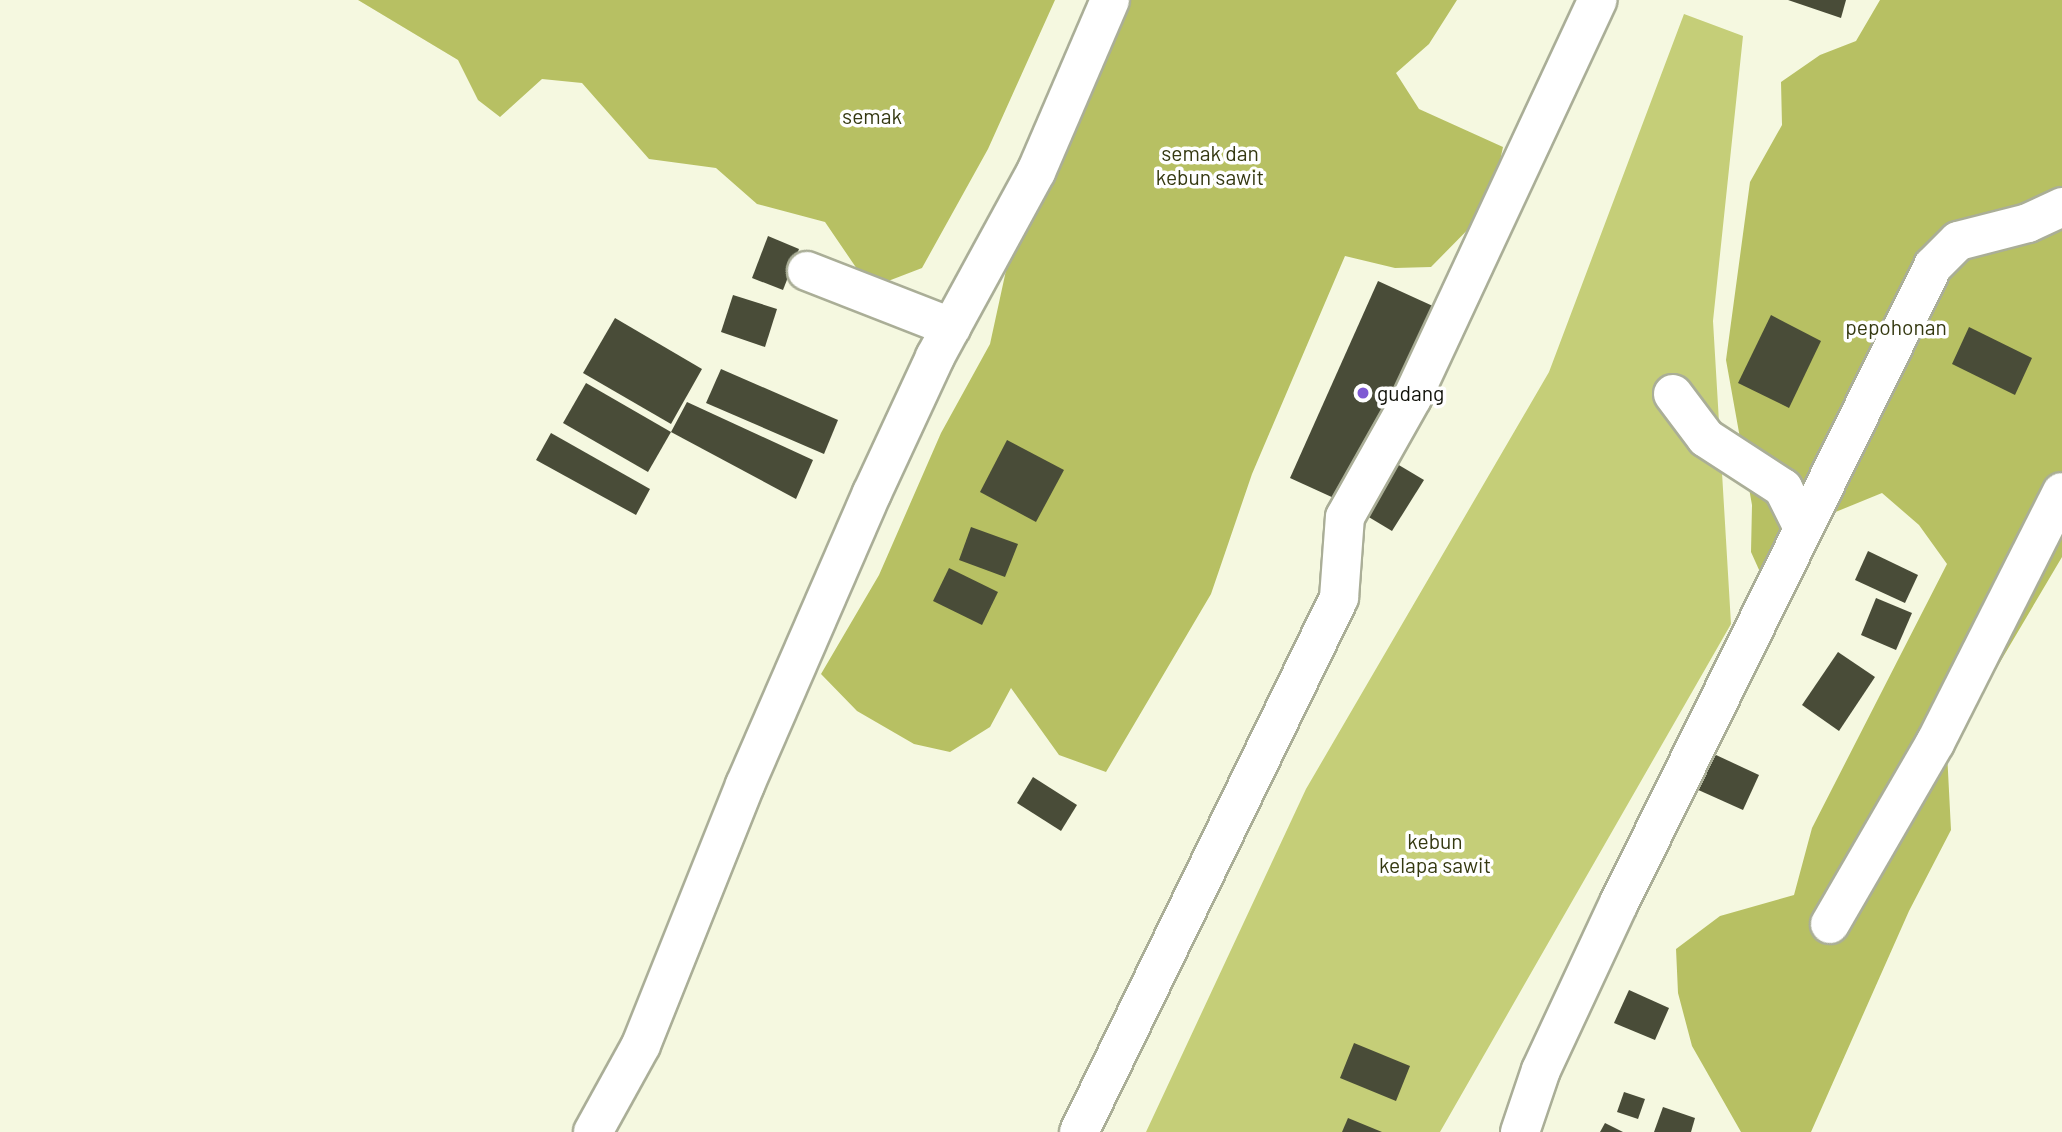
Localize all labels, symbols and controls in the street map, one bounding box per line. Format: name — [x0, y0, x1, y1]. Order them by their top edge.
park label: semak — [842, 103, 902, 129]
park label: semak dan kebun sawit — [1156, 140, 1264, 190]
park label: pepohonan — [1845, 314, 1947, 340]
place label: gudang — [1377, 380, 1444, 406]
marker: gudang — [1355, 385, 1371, 401]
park label: kebun kelapa sawit — [1379, 828, 1491, 878]

